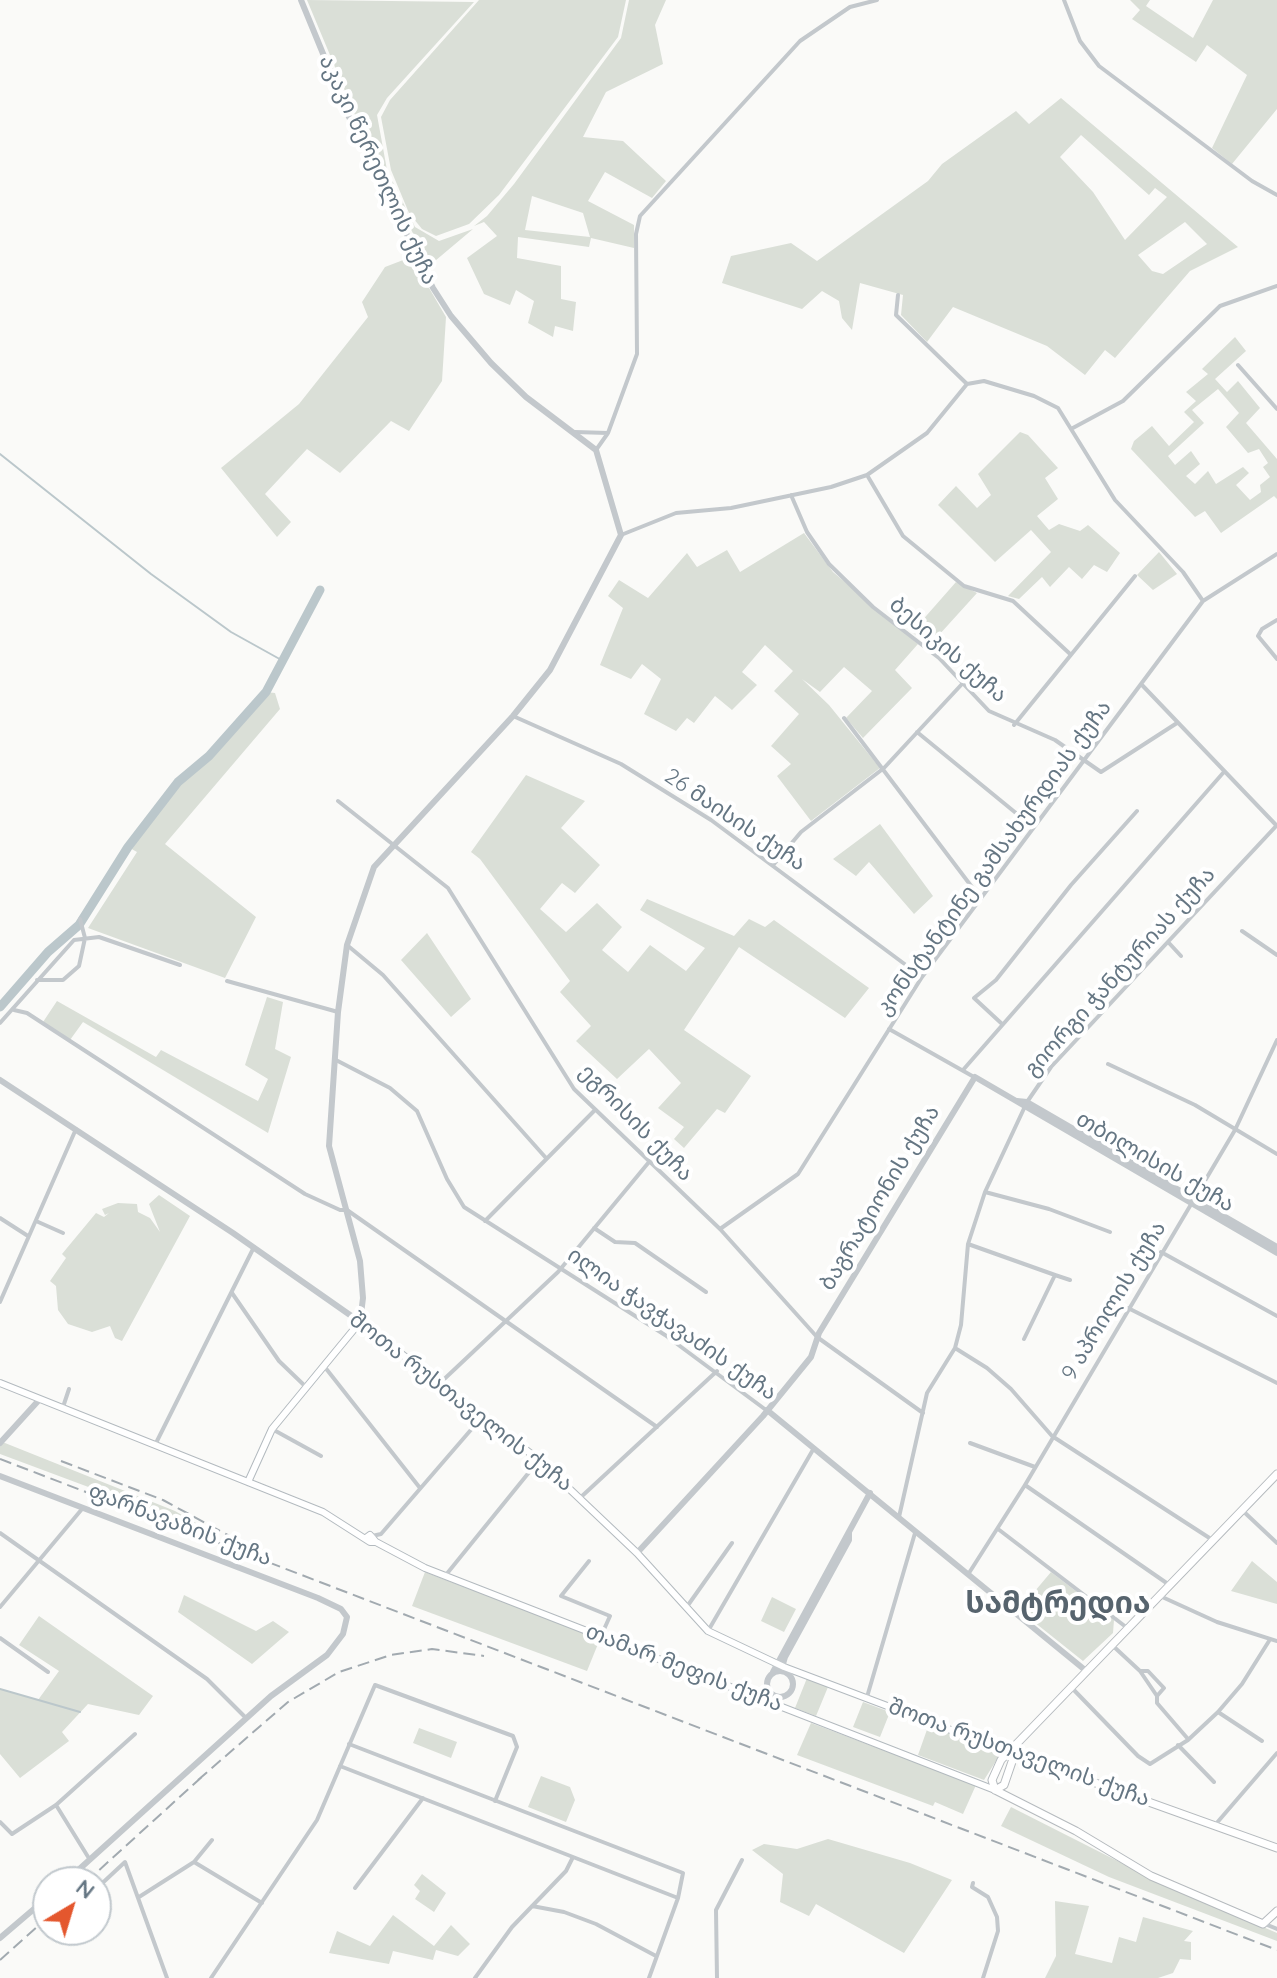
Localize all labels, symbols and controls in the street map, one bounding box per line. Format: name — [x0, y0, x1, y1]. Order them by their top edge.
street label: აკაკი წერეთლის ქუჩა — [313, 51, 443, 289]
street label: ბესიკის ქუჩა — [884, 592, 1012, 708]
street label: კონსტანტინე გამსახურდიას ქუჩა — [871, 695, 1117, 1021]
street label: 26 მაისის ქუჩა — [659, 763, 811, 877]
street label: გიორგი ჭანტურიას ქუჩა — [1019, 862, 1221, 1082]
street label: ეგრისის ქუჩა — [574, 1059, 698, 1187]
street label: ბაგრატიონის ქუჩა — [814, 1101, 946, 1295]
street label: თბილისის ქუჩა — [1071, 1106, 1239, 1218]
street label: 9 აპრილის ქუჩა — [1056, 1217, 1172, 1385]
street label: ილია ჭავჭავაძის ქუჩა — [562, 1242, 782, 1406]
street label: შოთა რუსთაველის ქუჩა — [344, 1307, 578, 1497]
street label: ფარნავაზის ქუჩა — [85, 1478, 275, 1572]
district label: სამტრედია — [965, 1586, 1151, 1622]
street label: თამარ მეფის ქუჩა — [582, 1618, 786, 1718]
street label: შოთა რუსთაველის ქუჩა — [885, 1693, 1153, 1813]
north arrow — [32, 1866, 112, 1946]
text: N — [71, 1873, 101, 1905]

